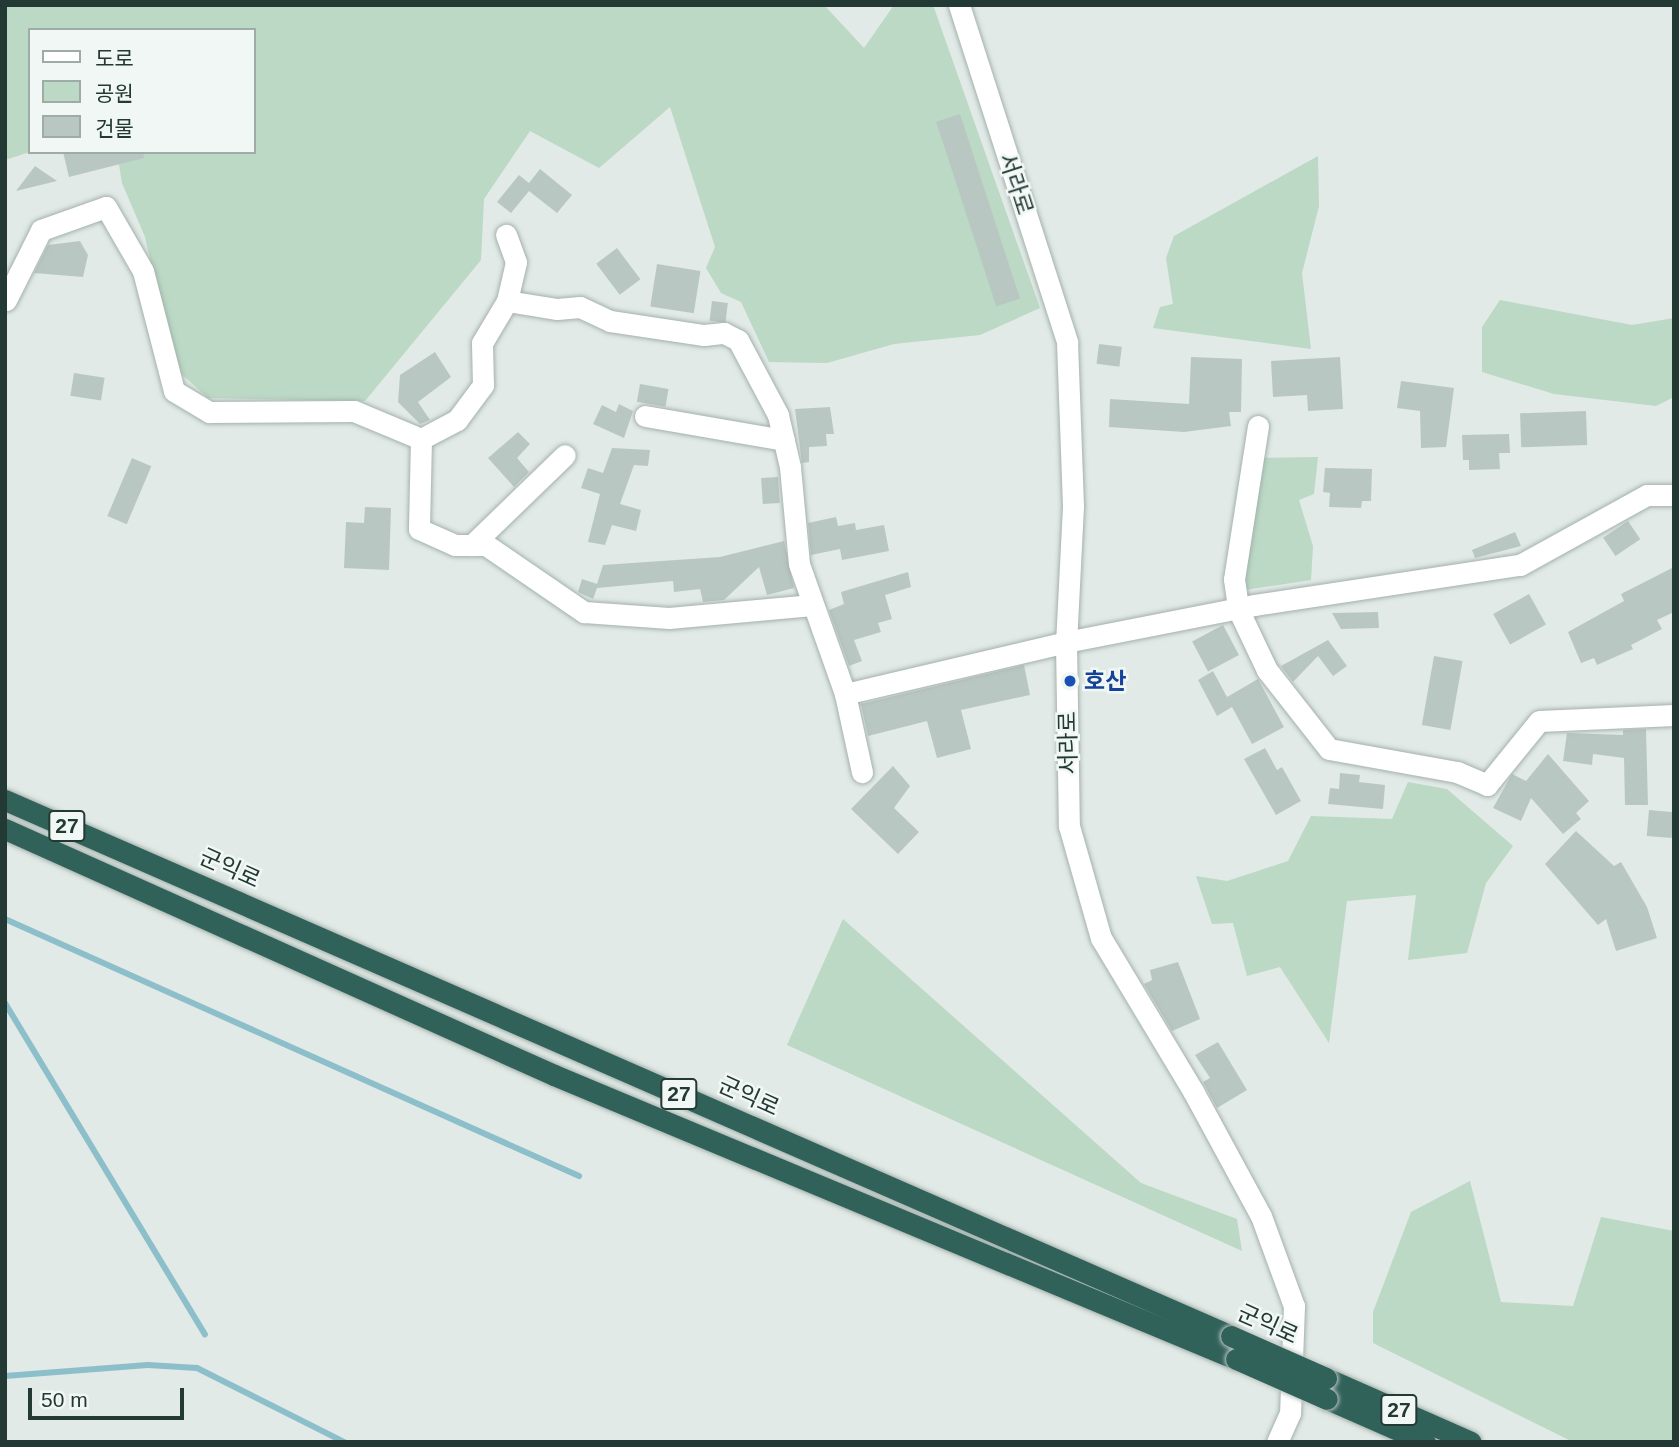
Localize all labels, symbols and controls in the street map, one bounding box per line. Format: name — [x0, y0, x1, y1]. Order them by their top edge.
legend — [28, 28, 256, 154]
text: 도로 — [95, 47, 134, 70]
text: 공원 — [95, 82, 134, 105]
text: 건물 — [95, 117, 134, 140]
street label: 서라로 — [993, 150, 1039, 218]
place label: 호산 — [1084, 667, 1126, 695]
marker: 호산 — [1062, 673, 1078, 689]
street label: 서라로 — [1054, 711, 1082, 775]
road number: 27 — [48, 808, 86, 844]
street label: 군익로 — [195, 842, 265, 894]
street label: 군익로 — [714, 1070, 784, 1122]
road number: 27 — [660, 1076, 698, 1112]
street label: 군익로 — [1233, 1298, 1303, 1350]
scale bar — [32, 1374, 187, 1418]
text: 50 m — [41, 1388, 88, 1411]
road number: 27 — [1380, 1392, 1418, 1428]

